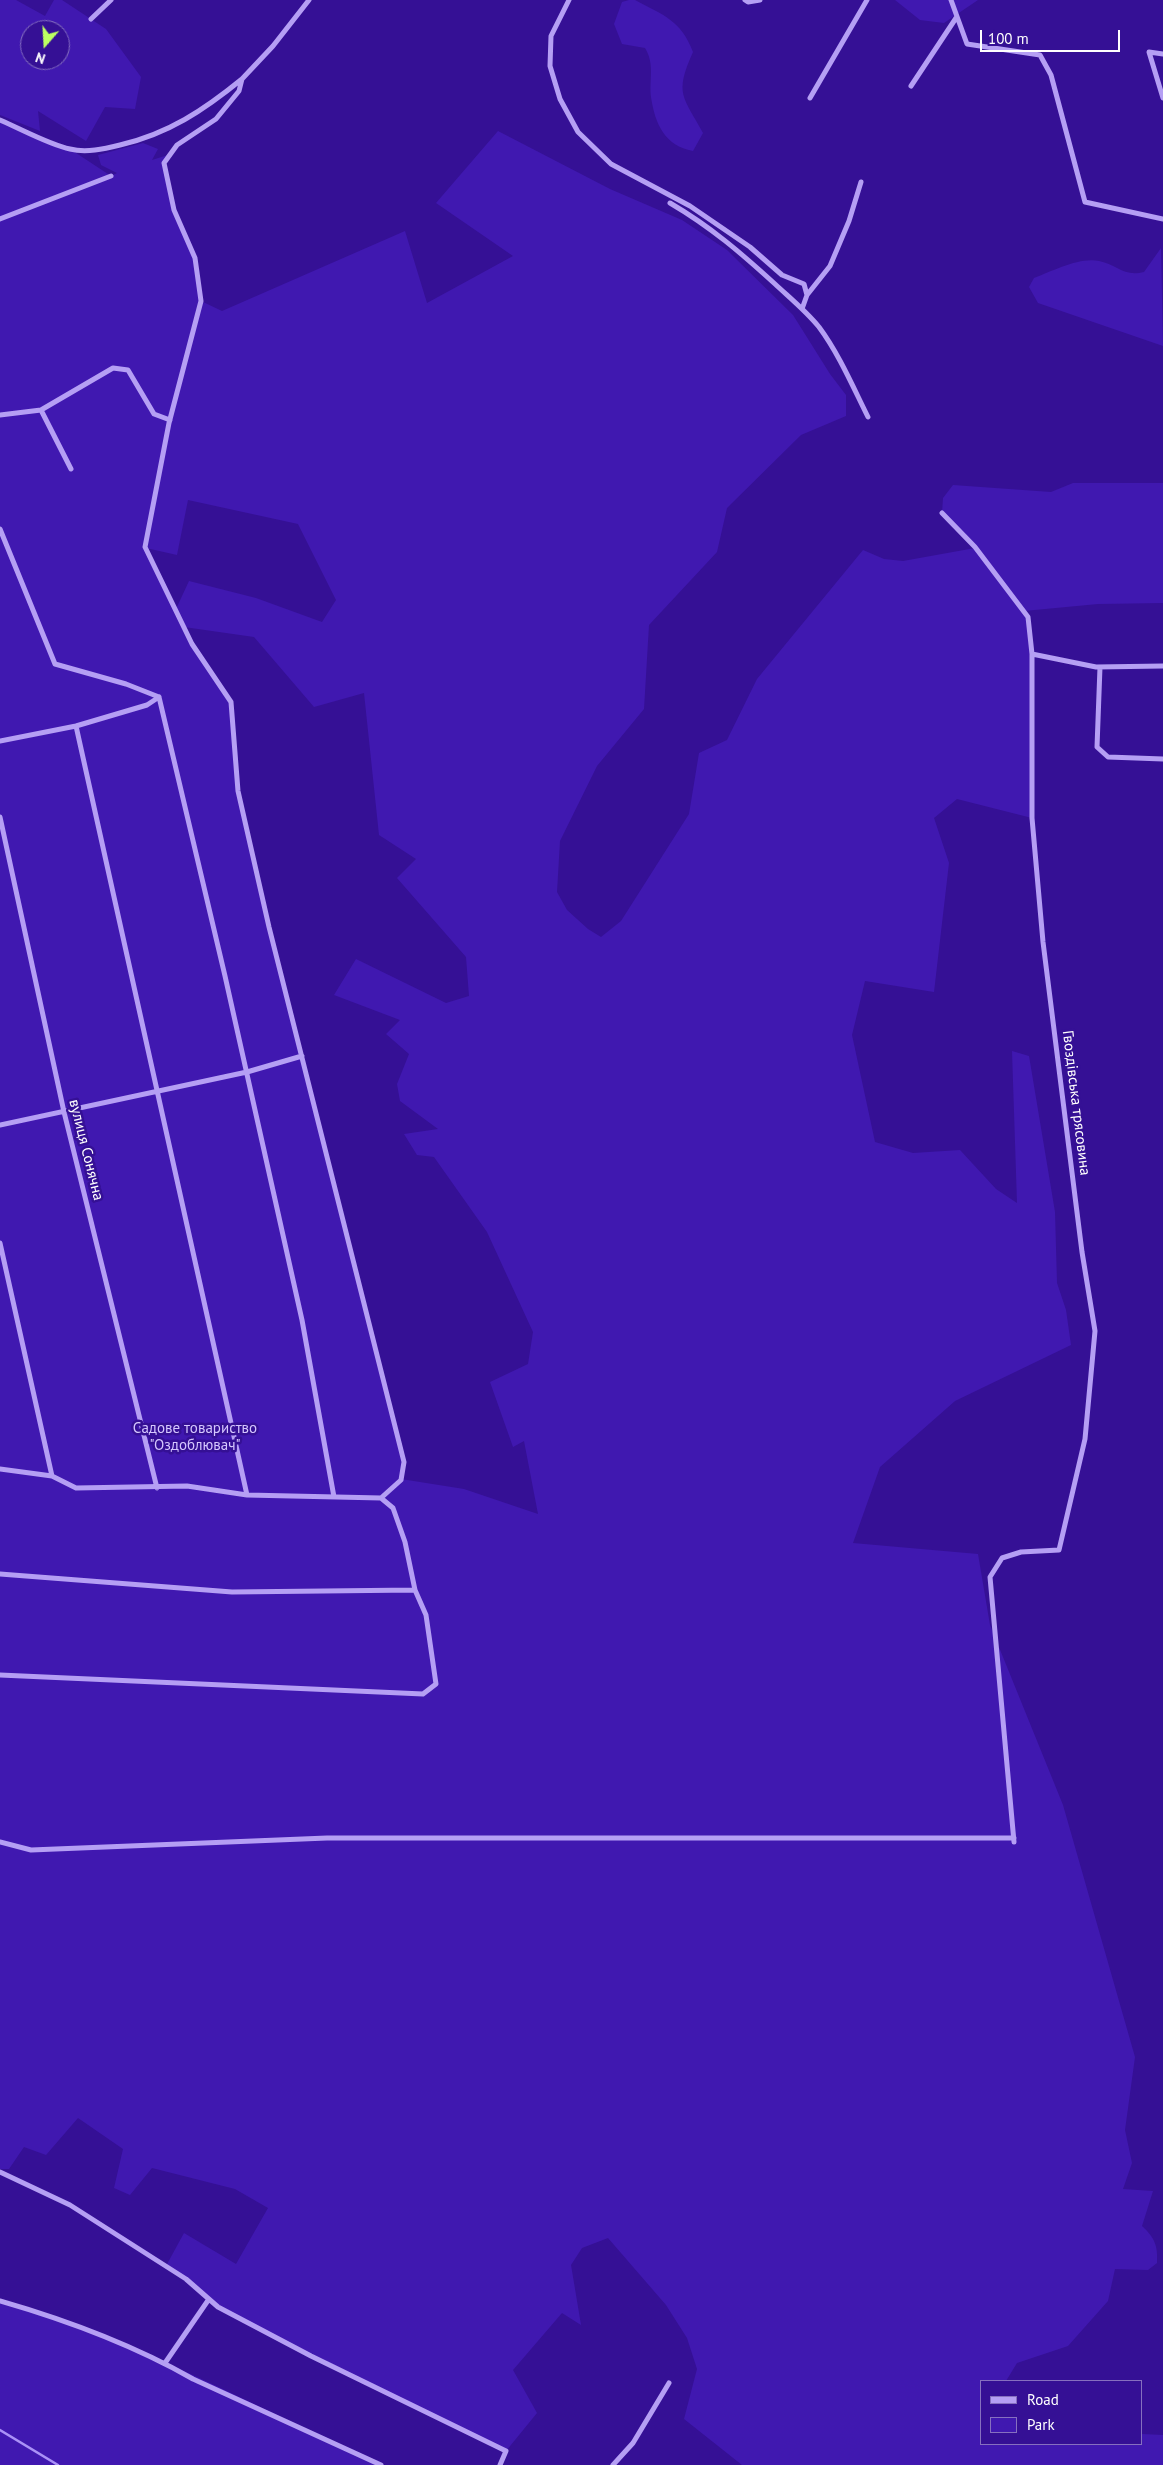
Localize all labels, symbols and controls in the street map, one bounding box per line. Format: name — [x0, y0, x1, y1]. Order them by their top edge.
north arrow — [20, 20, 70, 70]
scale bar — [983, 20, 1123, 52]
text: 100 m — [988, 29, 1029, 48]
text: N — [33, 48, 48, 68]
street label: Гвоздівська трясовина — [1058, 1029, 1094, 1177]
street label: вулиця Сонячна — [65, 1098, 107, 1202]
park label: Садове товариство "Оздоблювач" — [133, 1420, 257, 1455]
legend — [980, 2380, 1143, 2445]
text: Road — [1027, 2390, 1059, 2409]
text: Park — [1027, 2415, 1055, 2434]

